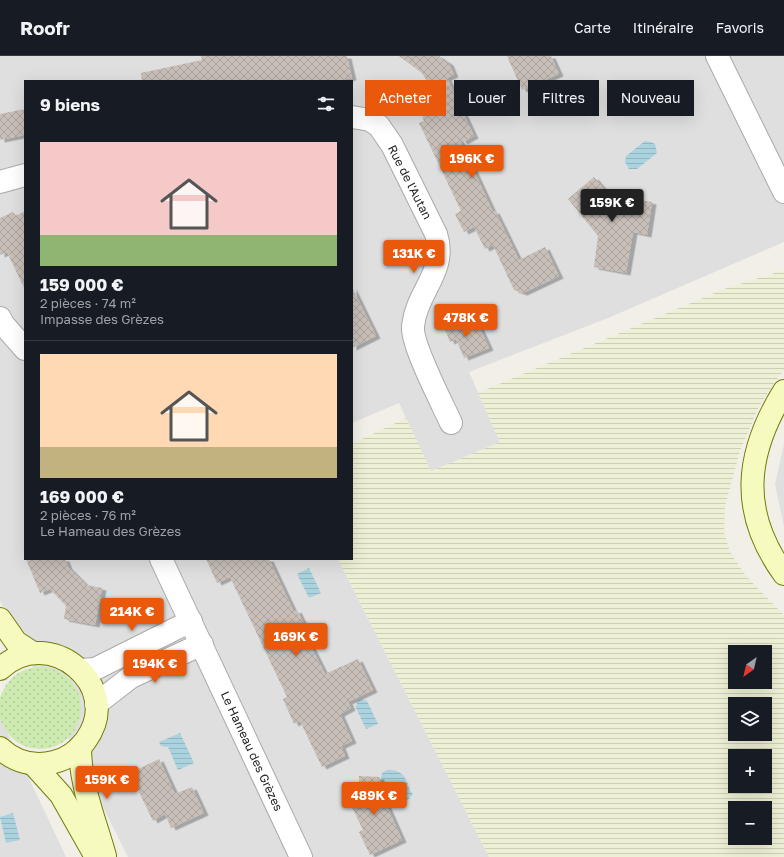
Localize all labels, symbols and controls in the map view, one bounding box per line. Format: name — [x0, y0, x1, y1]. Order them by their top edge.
text: Roofr — [20, 16, 70, 39]
text: Carte — [574, 19, 611, 36]
text: Itinéraire — [633, 19, 694, 36]
text: Favoris — [716, 19, 764, 36]
chip: Acheter — [365, 80, 446, 116]
chip: Louer — [454, 80, 520, 116]
chip: Filtres — [528, 80, 599, 116]
chip: Nouveau — [607, 80, 694, 116]
icon: filters — [315, 93, 337, 115]
text: 9 biens — [40, 94, 100, 115]
street label: Rue de l'Autan — [385, 142, 435, 222]
pin: 196K € — [439, 145, 505, 179]
text: 196K € — [449, 150, 495, 166]
icon: home — [153, 168, 225, 240]
pin: 159K € — [579, 189, 645, 223]
text: 159K € — [590, 194, 634, 210]
pin: 131K € — [381, 240, 447, 274]
text: 131K € — [392, 245, 436, 261]
text: 159 000 € — [40, 274, 124, 295]
text: 2 pièces · 74 m² — [40, 295, 136, 311]
pin: 478K € — [433, 304, 499, 338]
text: 478K € — [443, 309, 489, 325]
text: Impasse des Grèzes — [40, 311, 164, 327]
icon: home — [153, 380, 225, 452]
text: 169 000 € — [40, 486, 124, 507]
text: 2 pièces · 76 m² — [40, 507, 136, 523]
text: Le Hameau des Grèzes — [40, 523, 181, 539]
pin: 214K € — [99, 598, 165, 632]
text: 214K € — [110, 603, 154, 619]
pin: 169K € — [263, 623, 329, 657]
text: 169K € — [273, 628, 319, 644]
north arrow — [728, 645, 772, 689]
map controls — [728, 645, 772, 845]
pin: 194K € — [122, 650, 188, 684]
text: 194K € — [133, 655, 177, 671]
street label: Le Hameau des Grèzes — [218, 689, 286, 813]
button: layers — [728, 697, 772, 741]
button: + — [728, 749, 772, 793]
pin: 159K € — [74, 766, 140, 800]
text: 159K € — [85, 771, 129, 787]
pin: 489K € — [341, 782, 407, 816]
text: 489K € — [351, 787, 397, 803]
button: − — [728, 801, 772, 845]

